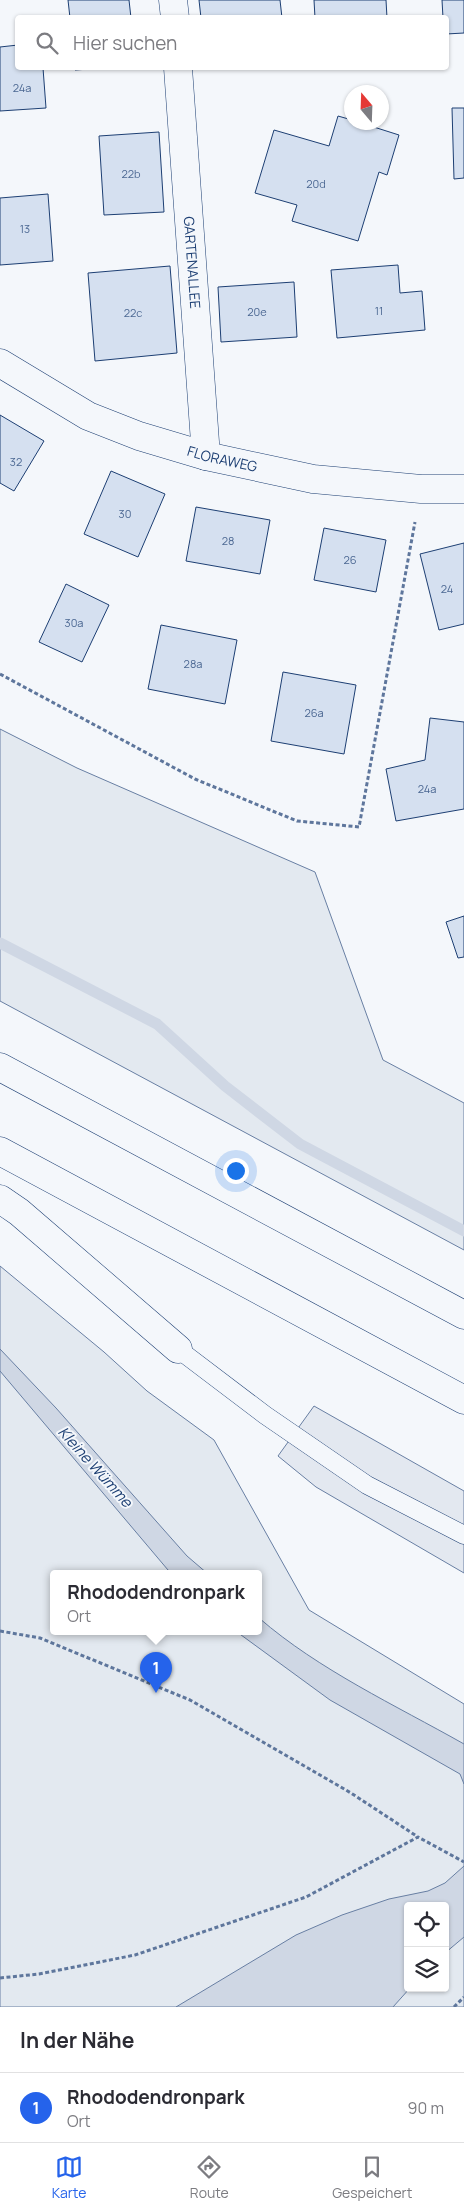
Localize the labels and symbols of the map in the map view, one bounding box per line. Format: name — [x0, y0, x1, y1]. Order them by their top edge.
house number: 24a — [13, 80, 31, 95]
north arrow — [344, 85, 389, 130]
house number: 22b — [121, 166, 141, 181]
house number: 20d — [306, 176, 326, 191]
street label: GARTENALLEE — [180, 216, 205, 309]
house number: 13 — [20, 221, 30, 236]
house number: 11 — [375, 303, 383, 318]
house number: 20e — [247, 304, 267, 319]
house number: 22c — [124, 305, 142, 320]
street label: FLORAWEG — [185, 441, 259, 476]
house number: 32 — [10, 454, 22, 469]
house number: 30 — [119, 506, 131, 521]
house number: 28 — [222, 533, 234, 548]
house number: 26 — [343, 552, 357, 567]
house number: 24 — [441, 581, 453, 596]
house number: 30a — [65, 615, 83, 630]
house number: 28a — [184, 656, 202, 671]
house number: 26a — [304, 705, 324, 720]
house number: 24a — [418, 781, 436, 796]
your location — [223, 1158, 249, 1184]
water label: Kleine Wümme — [53, 1422, 138, 1512]
pin: 1 — [140, 1652, 172, 1693]

